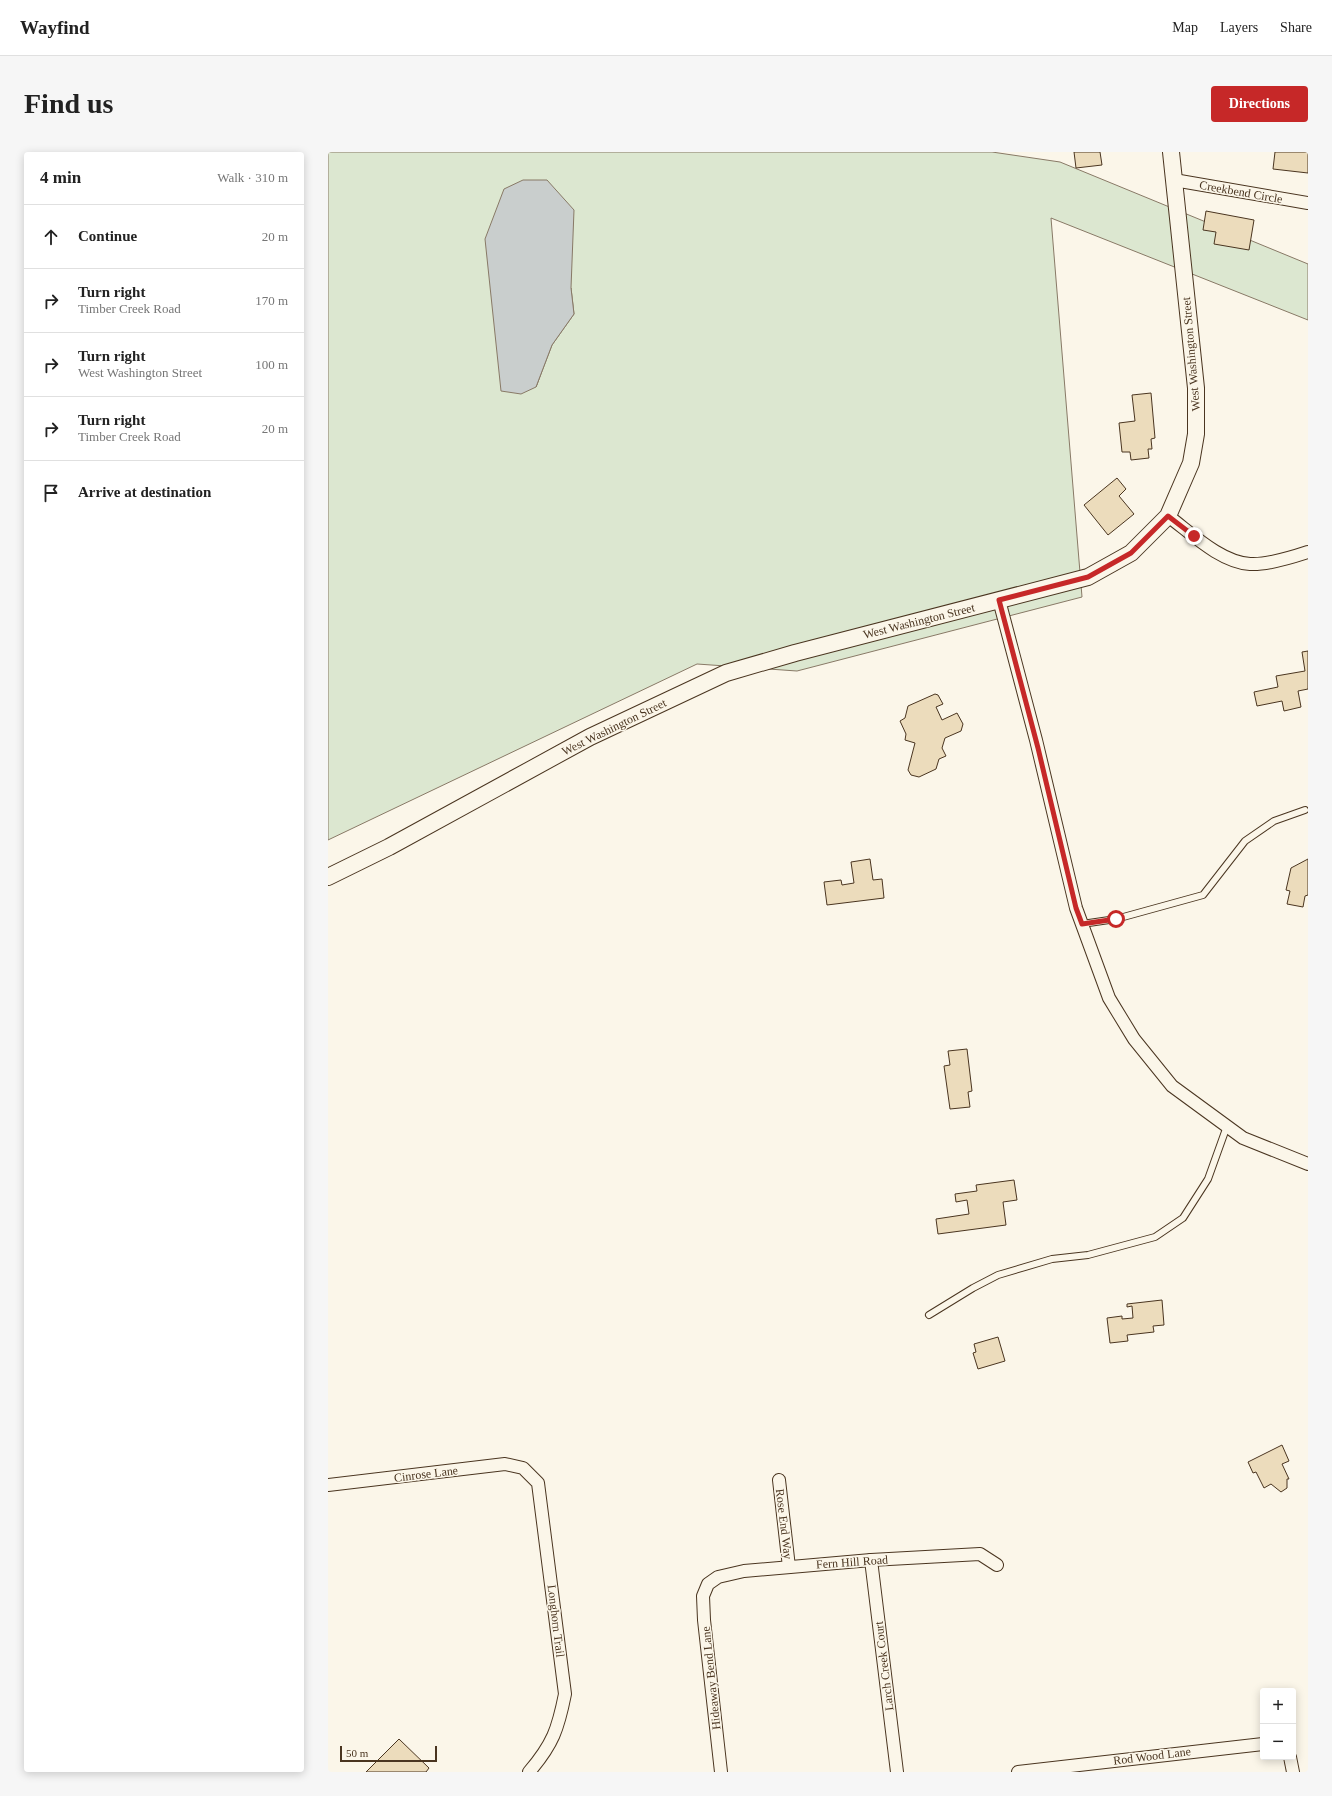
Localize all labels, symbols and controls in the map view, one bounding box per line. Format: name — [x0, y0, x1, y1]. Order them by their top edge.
text: Wayfind — [20, 17, 90, 38]
text: Map — [1172, 20, 1198, 35]
text: Layers — [1220, 20, 1258, 35]
text: Share — [1280, 20, 1312, 35]
button: Directions — [1211, 86, 1308, 122]
text: Find us — [24, 88, 114, 119]
text: 4 min — [40, 168, 81, 187]
text: Walk · 310 m — [217, 170, 288, 185]
street label: Creekbend Circle — [1198, 178, 1284, 206]
icon: ahead — [40, 226, 62, 248]
text: Continue — [78, 228, 137, 244]
text: 20 m — [262, 229, 288, 244]
text: Turn right — [78, 284, 145, 300]
icon: right — [40, 290, 62, 312]
text: 170 m — [255, 293, 288, 308]
street label: West Washington Street — [1179, 296, 1203, 412]
text: Timber Creek Road — [78, 301, 181, 316]
text: Turn right — [78, 348, 145, 364]
icon: right — [40, 354, 62, 376]
text: 100 m — [255, 357, 288, 372]
text: West Washington Street — [78, 365, 202, 380]
text: Turn right — [78, 412, 145, 428]
icon: right — [40, 418, 62, 440]
text: 20 m — [262, 421, 288, 436]
text: Timber Creek Road — [78, 429, 181, 444]
icon: arrive — [40, 482, 62, 504]
text: Arrive at destination — [78, 484, 211, 500]
route end — [1185, 527, 1203, 545]
street label: West Washington Street — [862, 600, 977, 642]
street label: West Washington Street — [559, 695, 669, 758]
route start — [1107, 910, 1125, 928]
street label: Cinrose Lane — [393, 1463, 459, 1485]
street label: Rose End Way — [773, 1488, 795, 1560]
street label: Fern Hill Road — [816, 1553, 888, 1571]
street label: Longhorn Trail — [545, 1584, 567, 1659]
street label: Larch Creek Court — [871, 1620, 896, 1712]
street label: Hideaway Bend Lane — [699, 1626, 723, 1730]
map controls — [1260, 1688, 1296, 1760]
button: + — [1260, 1688, 1296, 1724]
button: − — [1260, 1724, 1296, 1760]
scale bar — [340, 1744, 437, 1763]
street label: Rod Wood Lane — [1112, 1744, 1192, 1768]
text: 50 m — [346, 1747, 368, 1759]

